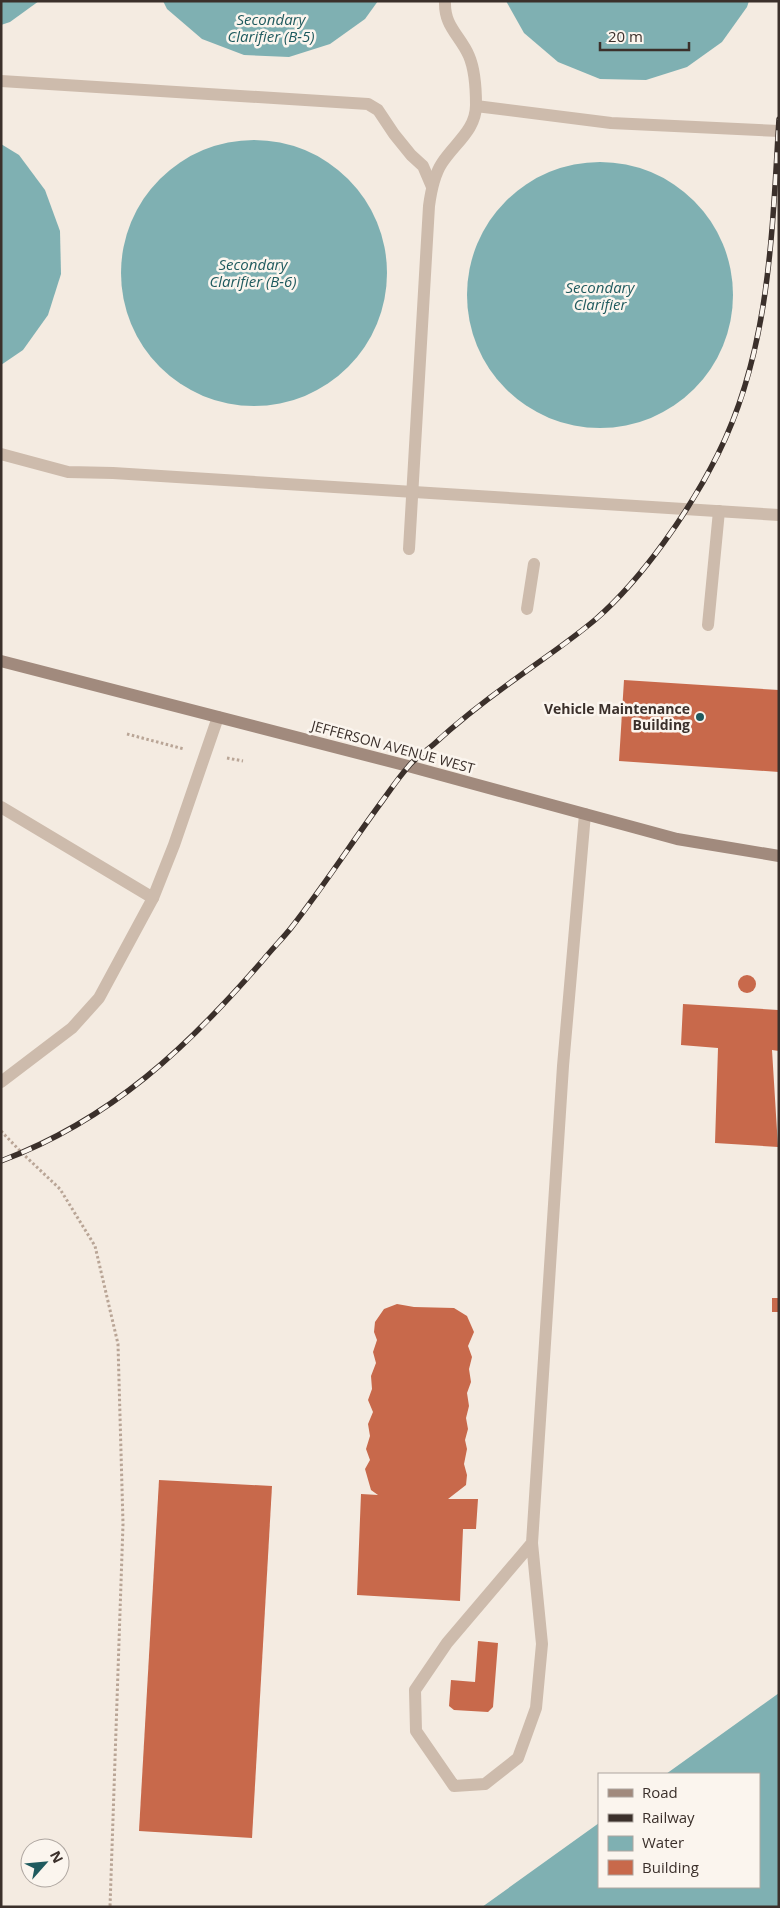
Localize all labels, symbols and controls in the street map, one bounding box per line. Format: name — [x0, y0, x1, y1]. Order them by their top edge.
water label: Secondary Clarifier (B-5) — [227, 9, 315, 46]
scale bar — [600, 20, 689, 52]
text: 20 m — [608, 26, 643, 46]
water label: Secondary Clarifier (B-6) — [209, 254, 297, 291]
water label: Secondary Clarifier — [566, 277, 636, 314]
place label: Vehicle Maintenance Building — [544, 699, 690, 734]
marker: Vehicle Maintenance Building — [694, 711, 706, 723]
street label: JEFFERSON AVENUE WEST — [307, 715, 477, 778]
legend — [598, 1773, 760, 1888]
text: Road — [642, 1782, 678, 1802]
text: Railway — [642, 1807, 695, 1827]
text: Water — [642, 1832, 684, 1852]
north arrow — [20, 1838, 70, 1888]
text: N — [46, 1847, 68, 1866]
text: Building — [642, 1857, 699, 1877]

